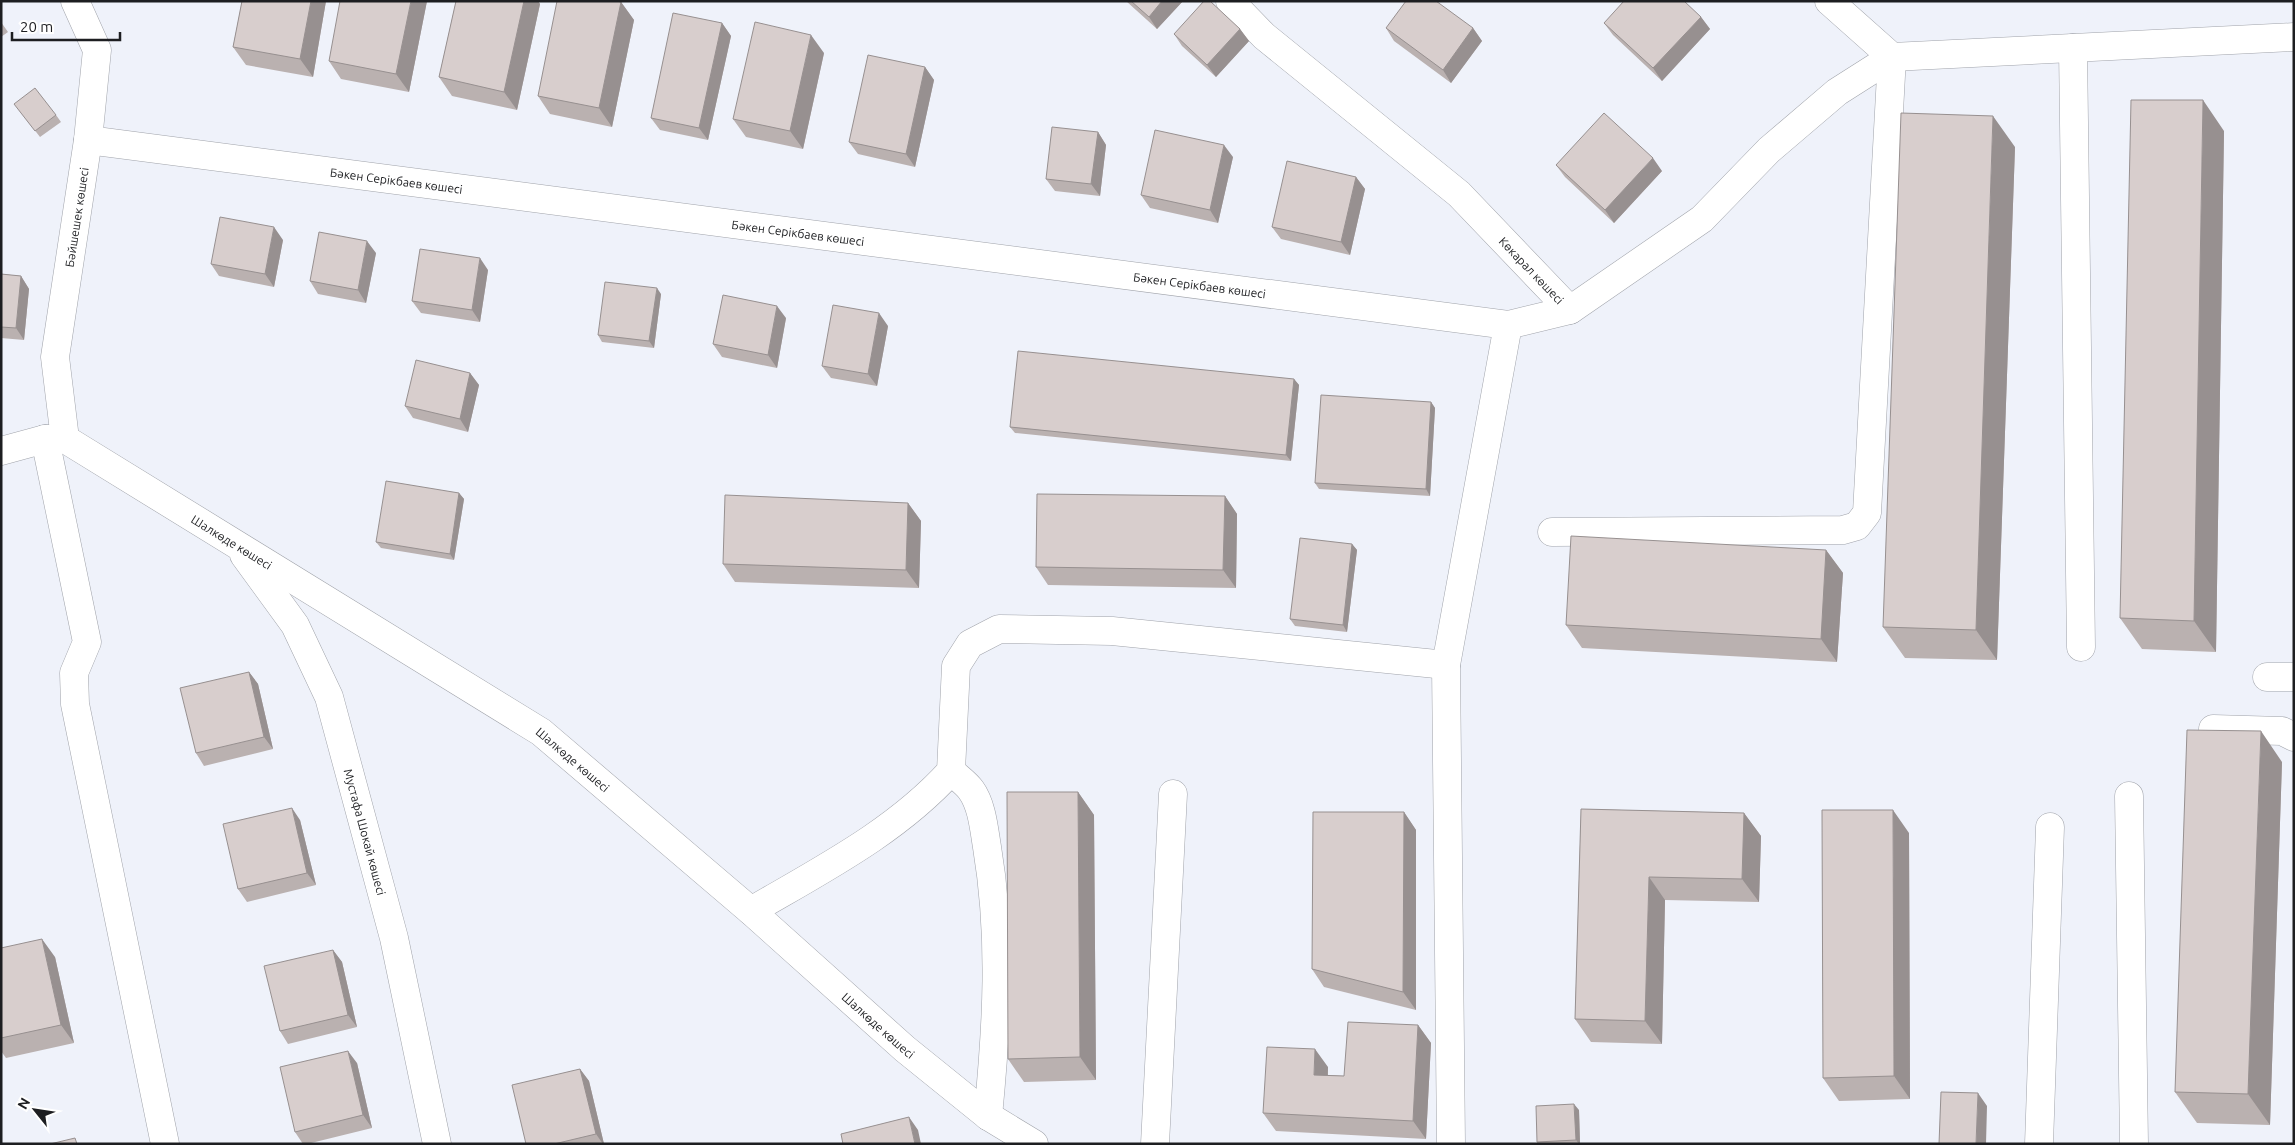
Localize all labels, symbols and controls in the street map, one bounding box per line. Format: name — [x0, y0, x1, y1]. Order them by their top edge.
scale bar — [12, 10, 120, 42]
text: 20 m — [20, 18, 53, 35]
street label: Бәкен Серікбаев көшесі — [329, 165, 464, 195]
street label: Бәйшешек көшесі — [62, 166, 90, 268]
street label: Бәкен Серікбаев көшесі — [731, 217, 865, 248]
street label: Көкарал көшесі — [1497, 234, 1567, 306]
street label: Бәкен Серікбаев көшесі — [1133, 270, 1267, 300]
street label: Шалкөде көшесі — [189, 512, 275, 571]
street label: Шалкөде көшесі — [534, 724, 612, 794]
street label: Мустафа Шокай көшесі — [342, 767, 389, 897]
street label: Шалкөде көшесі — [840, 990, 917, 1061]
north arrow — [10, 1085, 60, 1135]
text: N — [14, 1095, 33, 1112]

